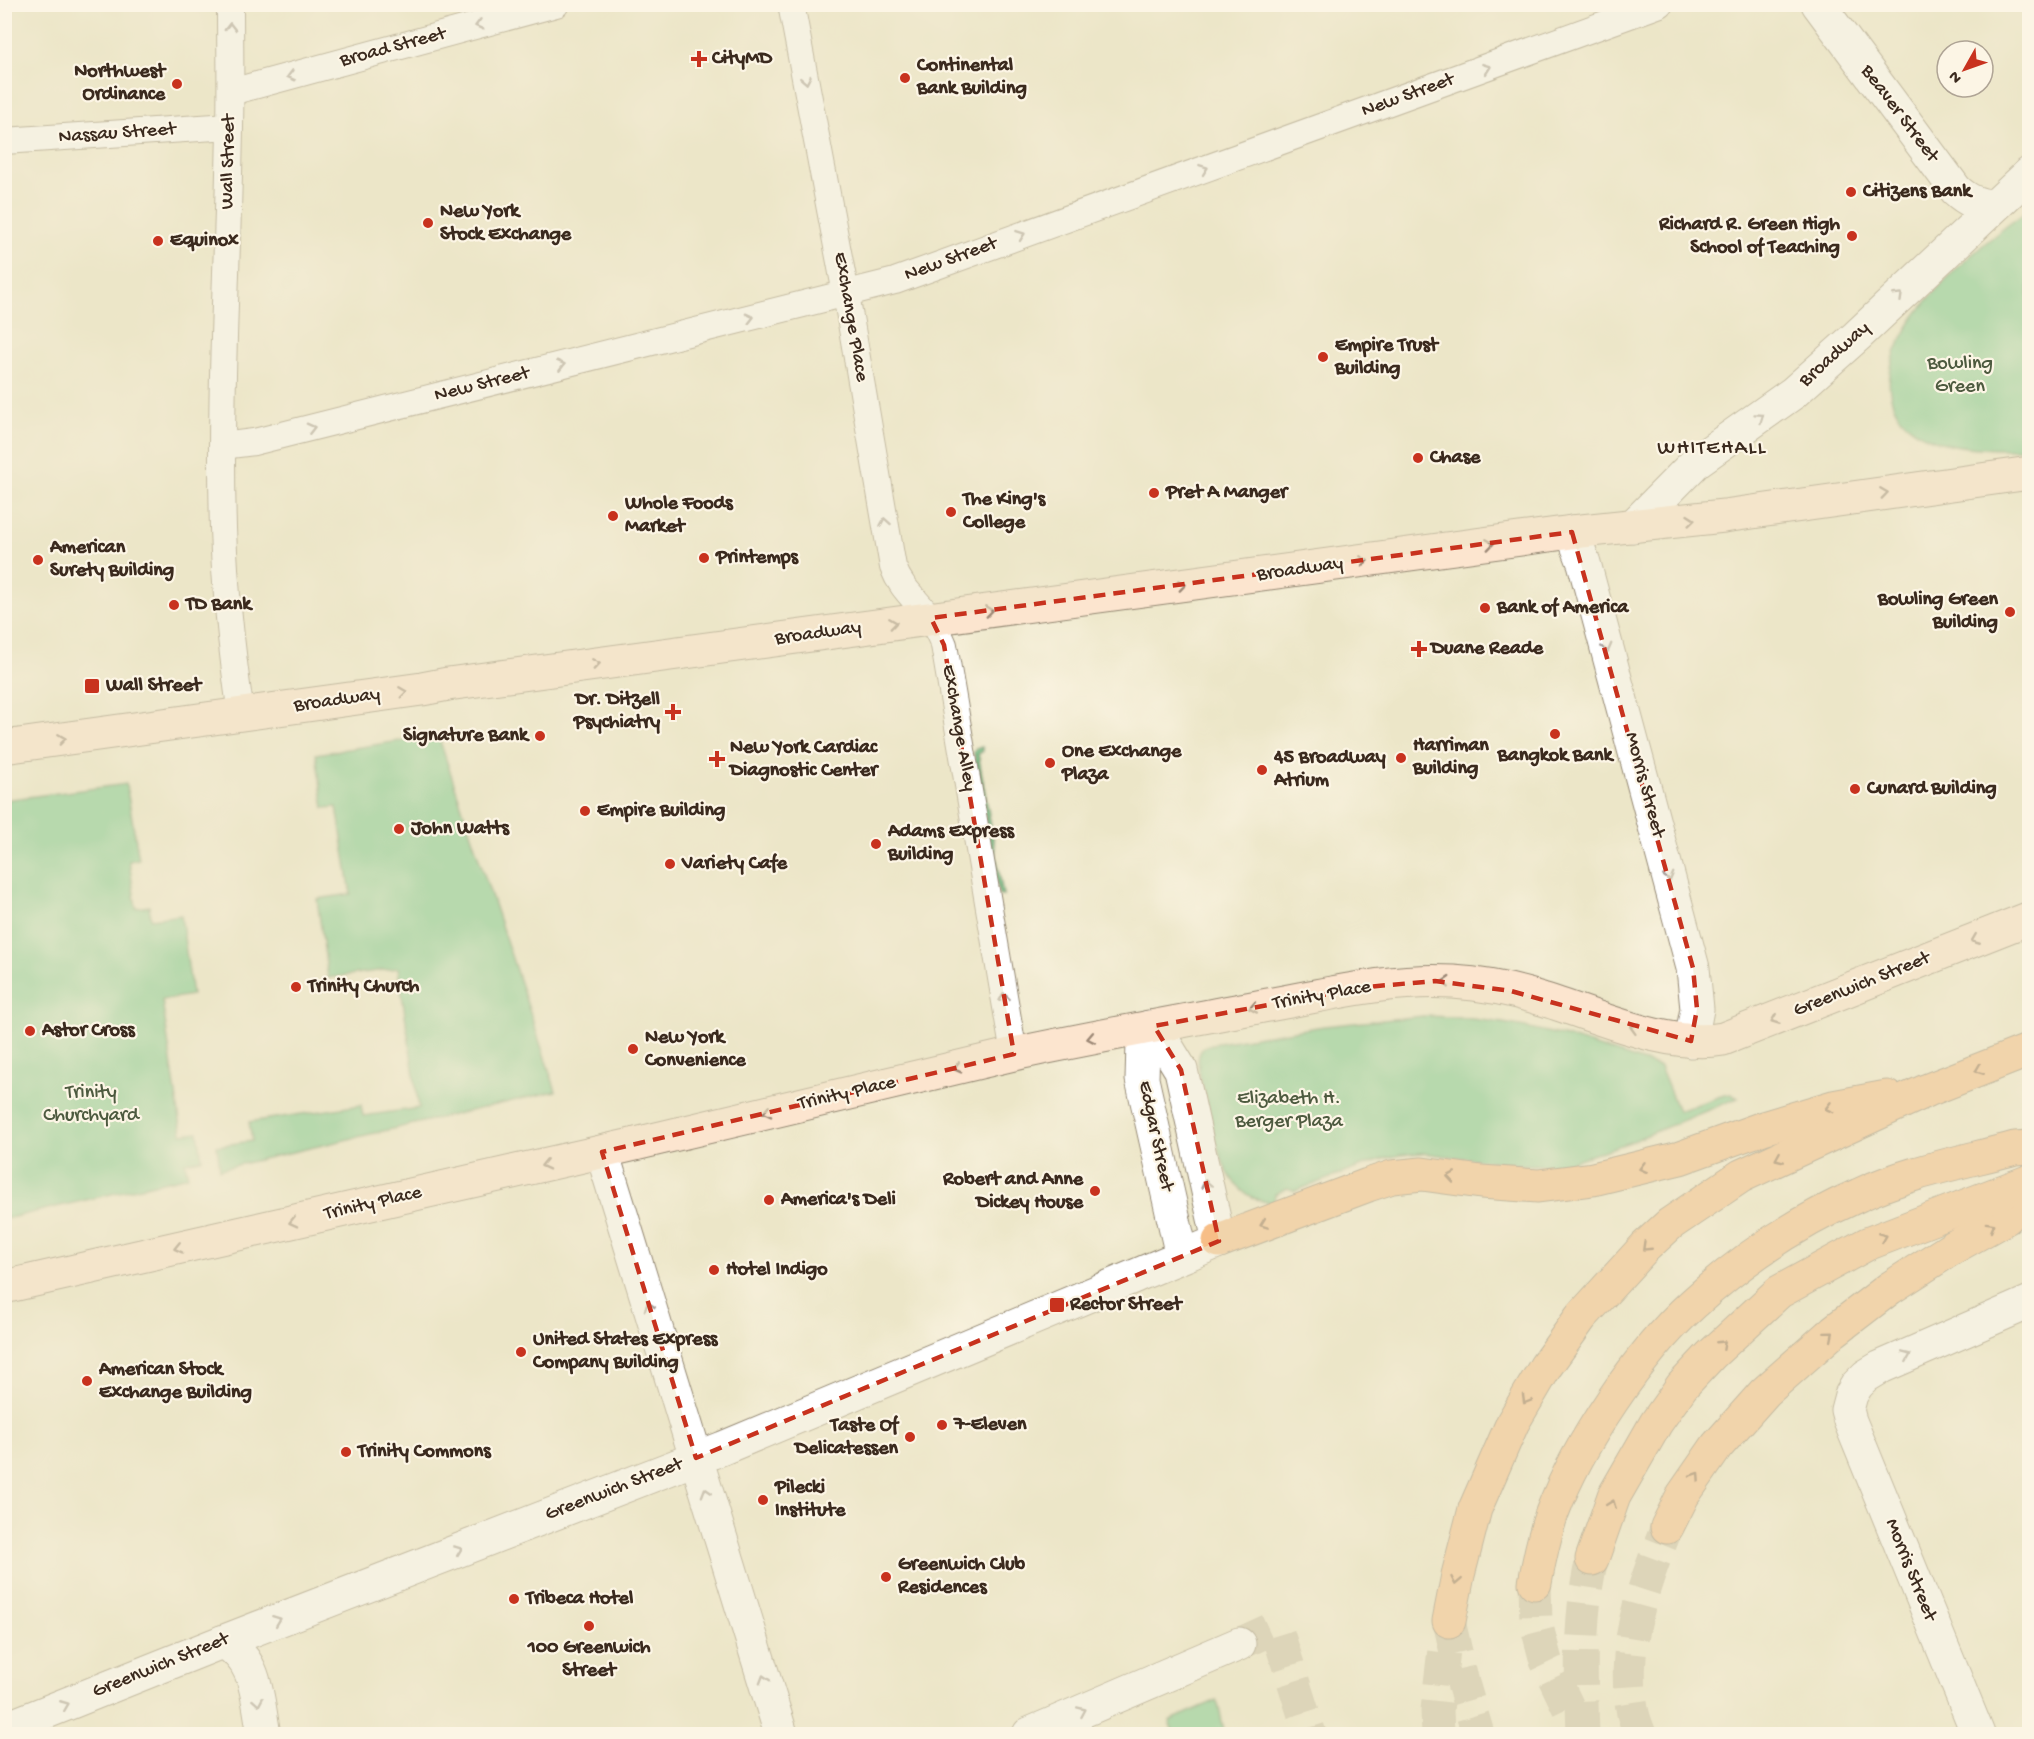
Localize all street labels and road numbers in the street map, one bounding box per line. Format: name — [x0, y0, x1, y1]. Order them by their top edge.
street label: Broad Street — [337, 22, 450, 73]
street label: Beaver Street — [1854, 60, 1944, 169]
street label: New Street — [1359, 68, 1459, 123]
street label: Wall Street — [217, 112, 241, 210]
street label: Nassau Street — [58, 118, 178, 150]
street label: New Street — [902, 232, 1002, 287]
street label: Exchange Place — [827, 250, 873, 384]
street label: Broadway — [1794, 317, 1875, 393]
street label: New Street — [432, 362, 534, 408]
street label: Broadway — [1254, 553, 1345, 588]
street label: Broadway — [772, 617, 863, 652]
street label: Exchange Alley — [936, 663, 980, 793]
street label: Broadway — [291, 684, 382, 719]
street label: Morris Street — [1619, 730, 1670, 842]
street label: Greenwich Street — [1790, 946, 1935, 1023]
street label: Trinity Place — [1270, 976, 1374, 1016]
street label: Trinity Place — [795, 1071, 899, 1117]
street label: Edgar Street — [1132, 1079, 1178, 1195]
street label: Trinity Place — [321, 1181, 425, 1227]
street label: Greenwich Street — [542, 1453, 688, 1527]
street label: Morris Street — [1879, 1516, 1942, 1626]
street label: Greenwich Street — [89, 1627, 234, 1704]

